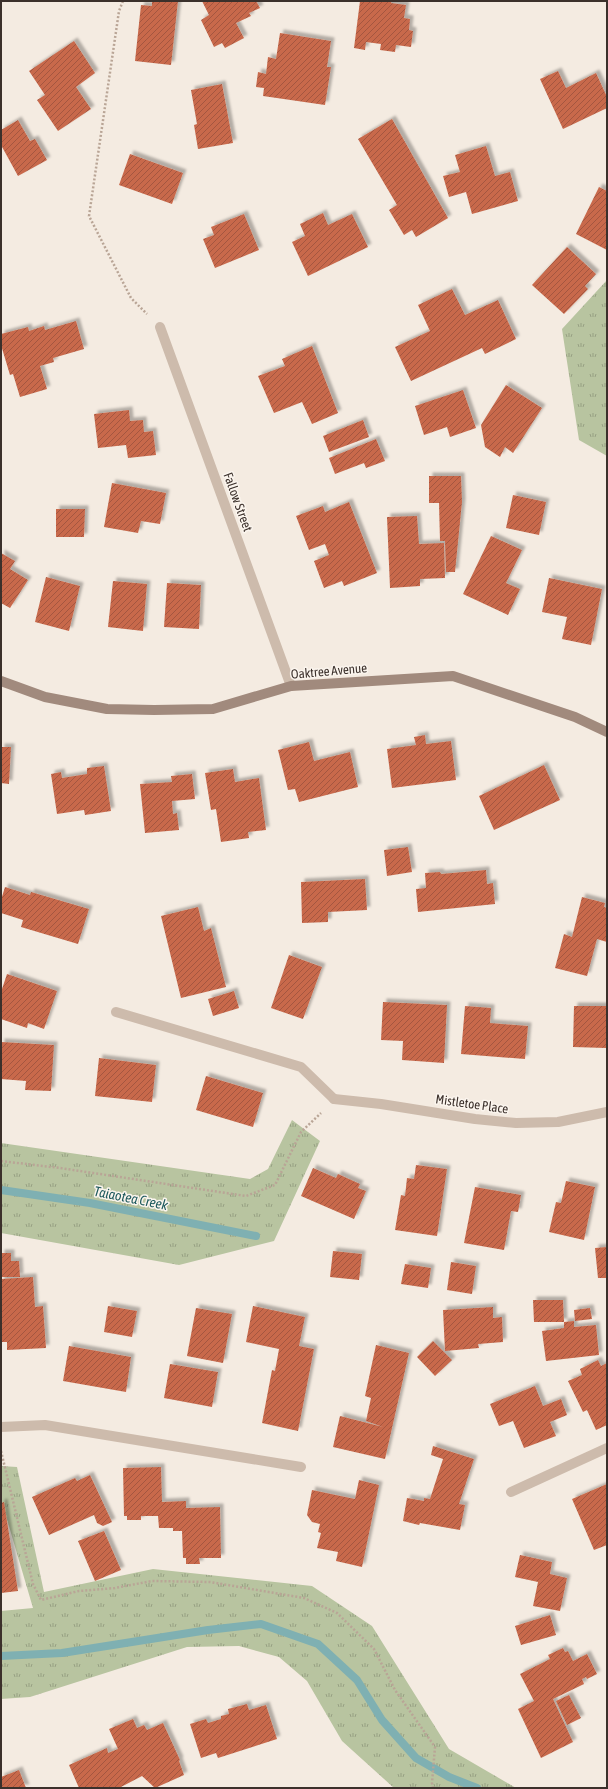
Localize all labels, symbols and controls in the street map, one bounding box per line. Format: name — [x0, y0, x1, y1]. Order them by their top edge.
street label: Fallow Street — [220, 470, 256, 534]
street label: Oaktree Avenue — [290, 660, 368, 682]
street label: Mistletoe Place — [435, 1091, 509, 1117]
water label: Taiaotea Creek — [93, 1183, 170, 1213]

